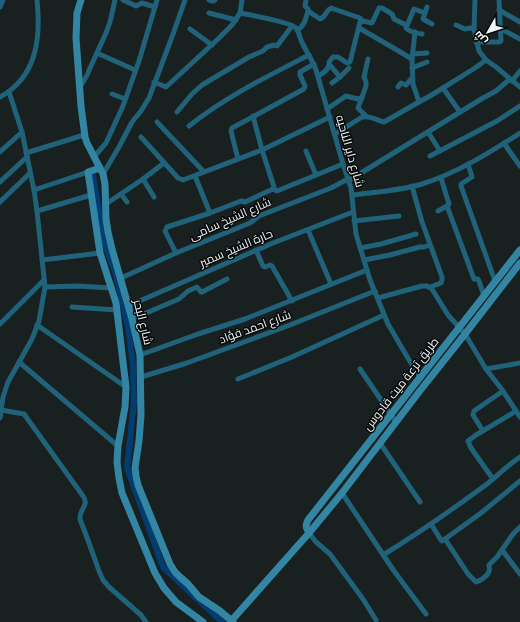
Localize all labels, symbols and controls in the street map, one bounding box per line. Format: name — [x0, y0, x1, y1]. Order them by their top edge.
north arrow — [468, 12, 508, 52]
text: ش — [470, 28, 490, 49]
street label: شارع داير الناحيه — [332, 113, 369, 189]
street label: شارع الشيخ سامى — [186, 193, 273, 244]
street label: حارة الشيخ سمير — [196, 224, 275, 271]
street label: شارع البحر — [129, 296, 157, 347]
street label: شارع احمد فؤاد — [216, 306, 293, 347]
street label: طريق ترعة ميت قادوس — [359, 333, 443, 434]

